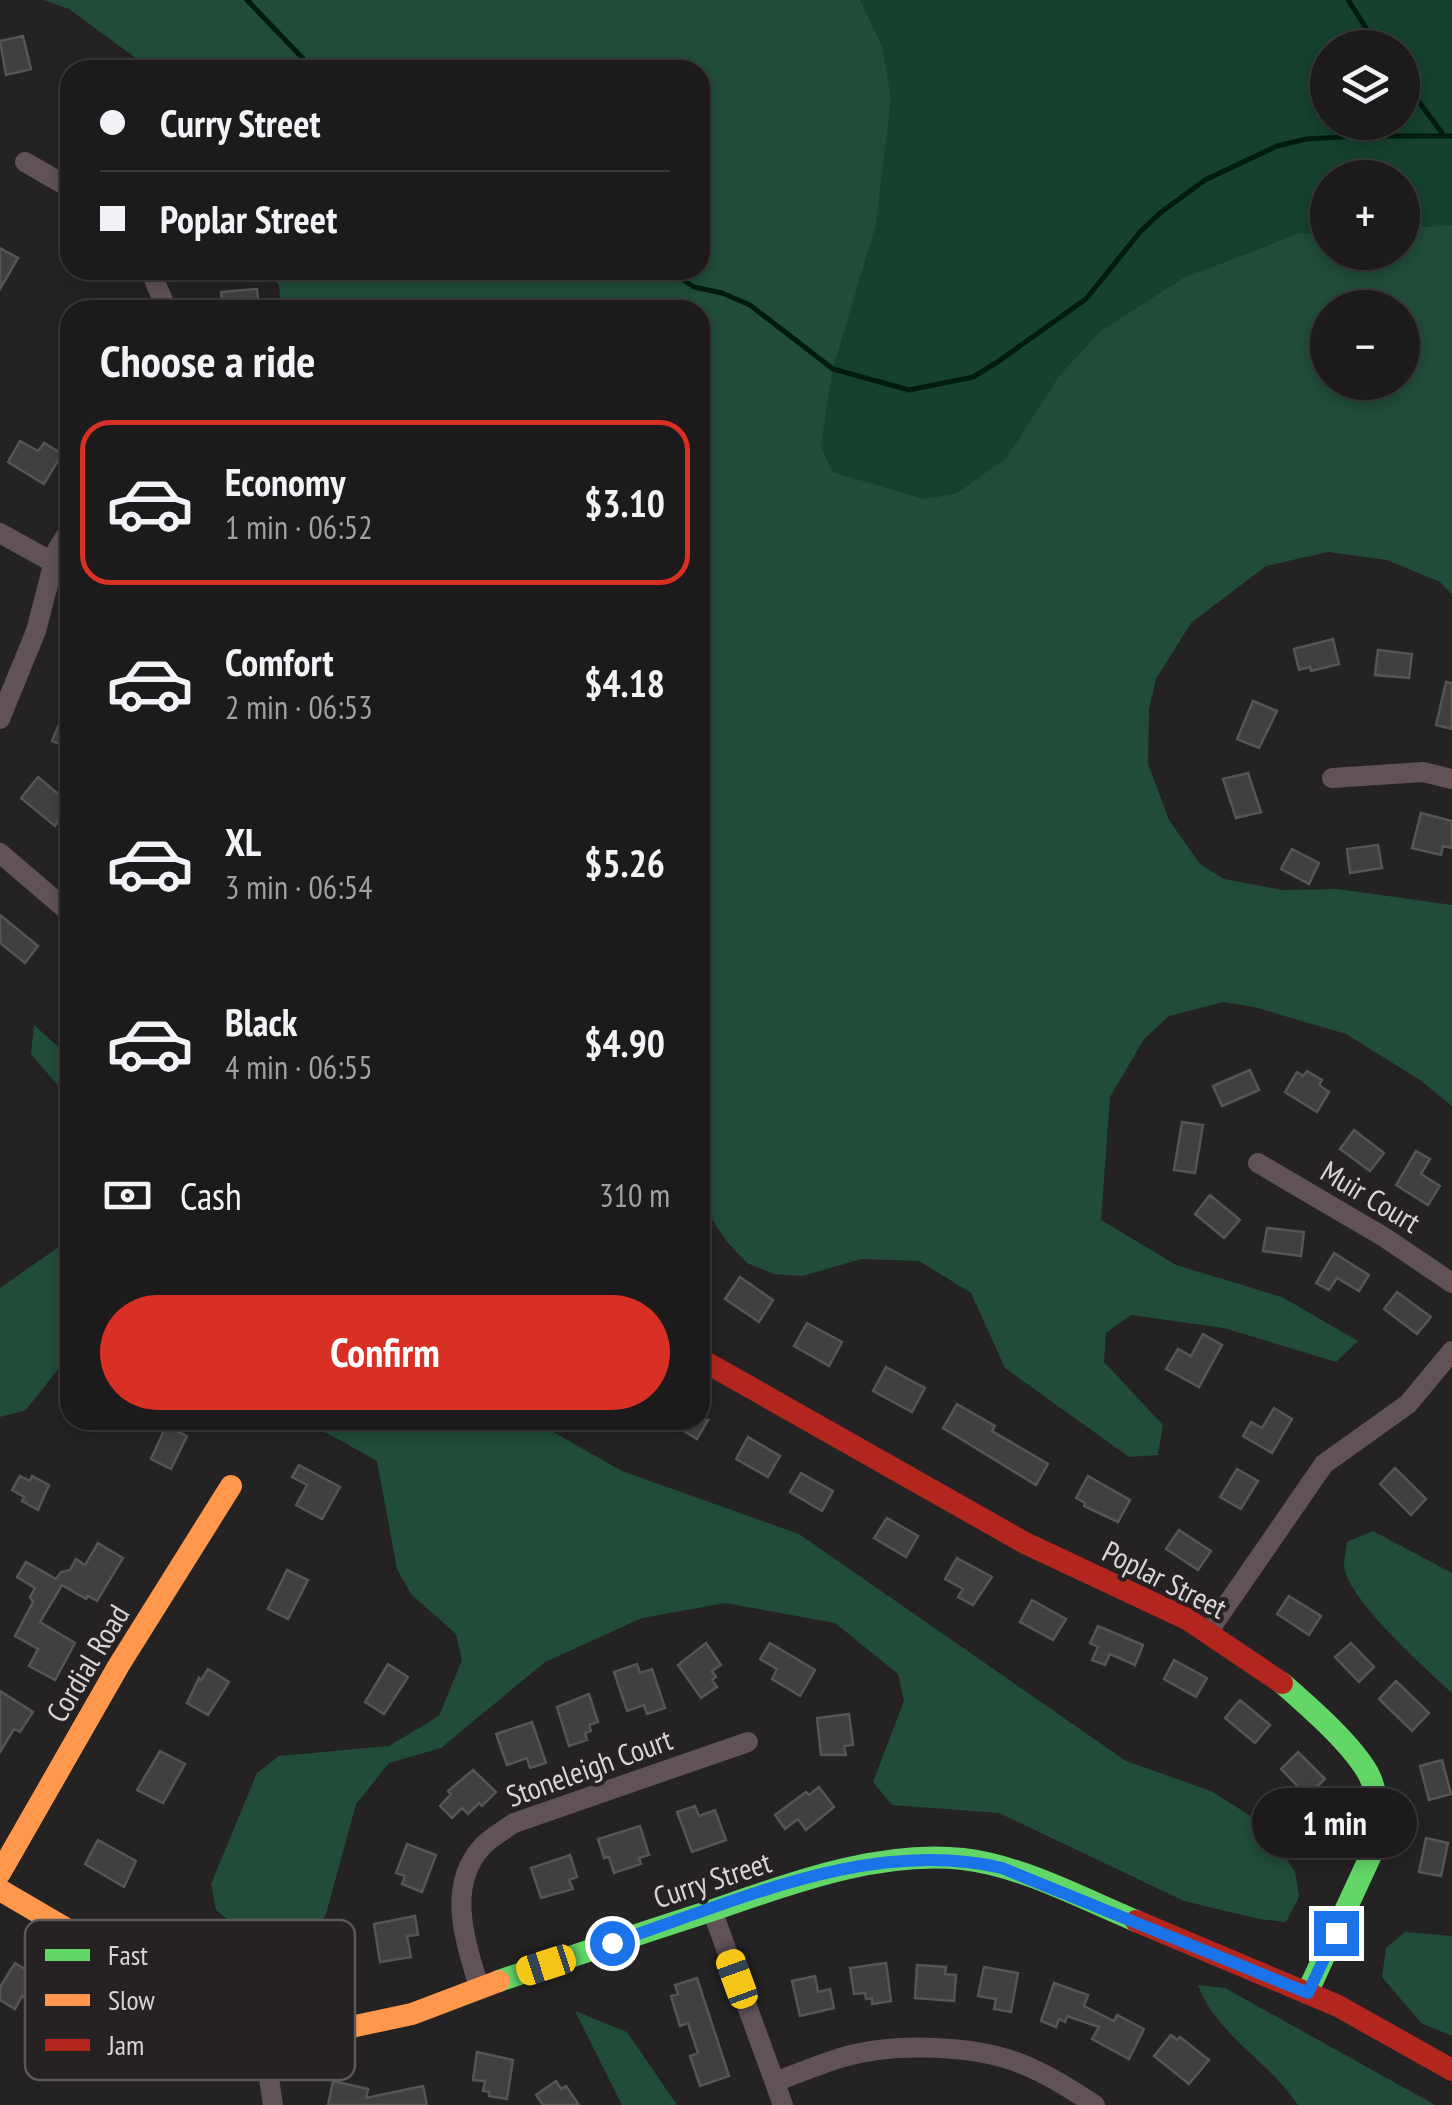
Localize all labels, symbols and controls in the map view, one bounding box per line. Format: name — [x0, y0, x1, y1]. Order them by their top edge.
map controls — [1310, 30, 1420, 400]
button: layers — [1310, 30, 1420, 140]
text: Curry Street — [160, 98, 321, 147]
button: + — [1310, 160, 1420, 270]
text: Poplar Street — [160, 194, 337, 243]
button: − — [1310, 290, 1420, 400]
text: Choose a ride — [100, 331, 315, 389]
text: Economy — [225, 457, 345, 506]
icon: car — [105, 458, 195, 548]
text: $3.10 — [584, 478, 665, 527]
text: 1 min · 06:52 — [225, 506, 373, 548]
text: Comfort — [225, 637, 334, 686]
icon: car — [105, 638, 195, 728]
text: $4.18 — [584, 658, 665, 707]
text: 2 min · 06:53 — [225, 686, 373, 728]
text: XL — [225, 817, 261, 866]
icon: car — [105, 818, 195, 908]
text: $5.26 — [584, 838, 665, 887]
text: 3 min · 06:54 — [225, 866, 373, 908]
text: Black — [225, 997, 298, 1046]
icon: car — [105, 998, 195, 1088]
text: $4.90 — [584, 1018, 665, 1067]
text: 4 min · 06:55 — [225, 1046, 373, 1088]
street label: Muir Court — [1314, 1151, 1429, 1241]
icon: cash — [100, 1168, 155, 1223]
text: Cash — [180, 1171, 242, 1220]
text: 310 m — [599, 1174, 670, 1216]
button: Confirm — [100, 1295, 670, 1410]
street label: Poplar Street — [1096, 1531, 1234, 1627]
street label: Cordial Road — [37, 1597, 137, 1729]
street label: Stoneleigh Court — [501, 1719, 678, 1815]
callout: 1 min — [1254, 1788, 1418, 1858]
text: 1 min — [1302, 1802, 1367, 1844]
street label: Curry Street — [648, 1841, 777, 1916]
route end — [1314, 1911, 1359, 1956]
legend — [25, 1920, 355, 2080]
route start — [590, 1921, 635, 1966]
text: Fast — [108, 1936, 148, 1973]
car — [513, 1941, 579, 1989]
car — [713, 1946, 761, 2012]
text: Slow — [108, 1981, 155, 2018]
text: Jam — [107, 2026, 144, 2063]

